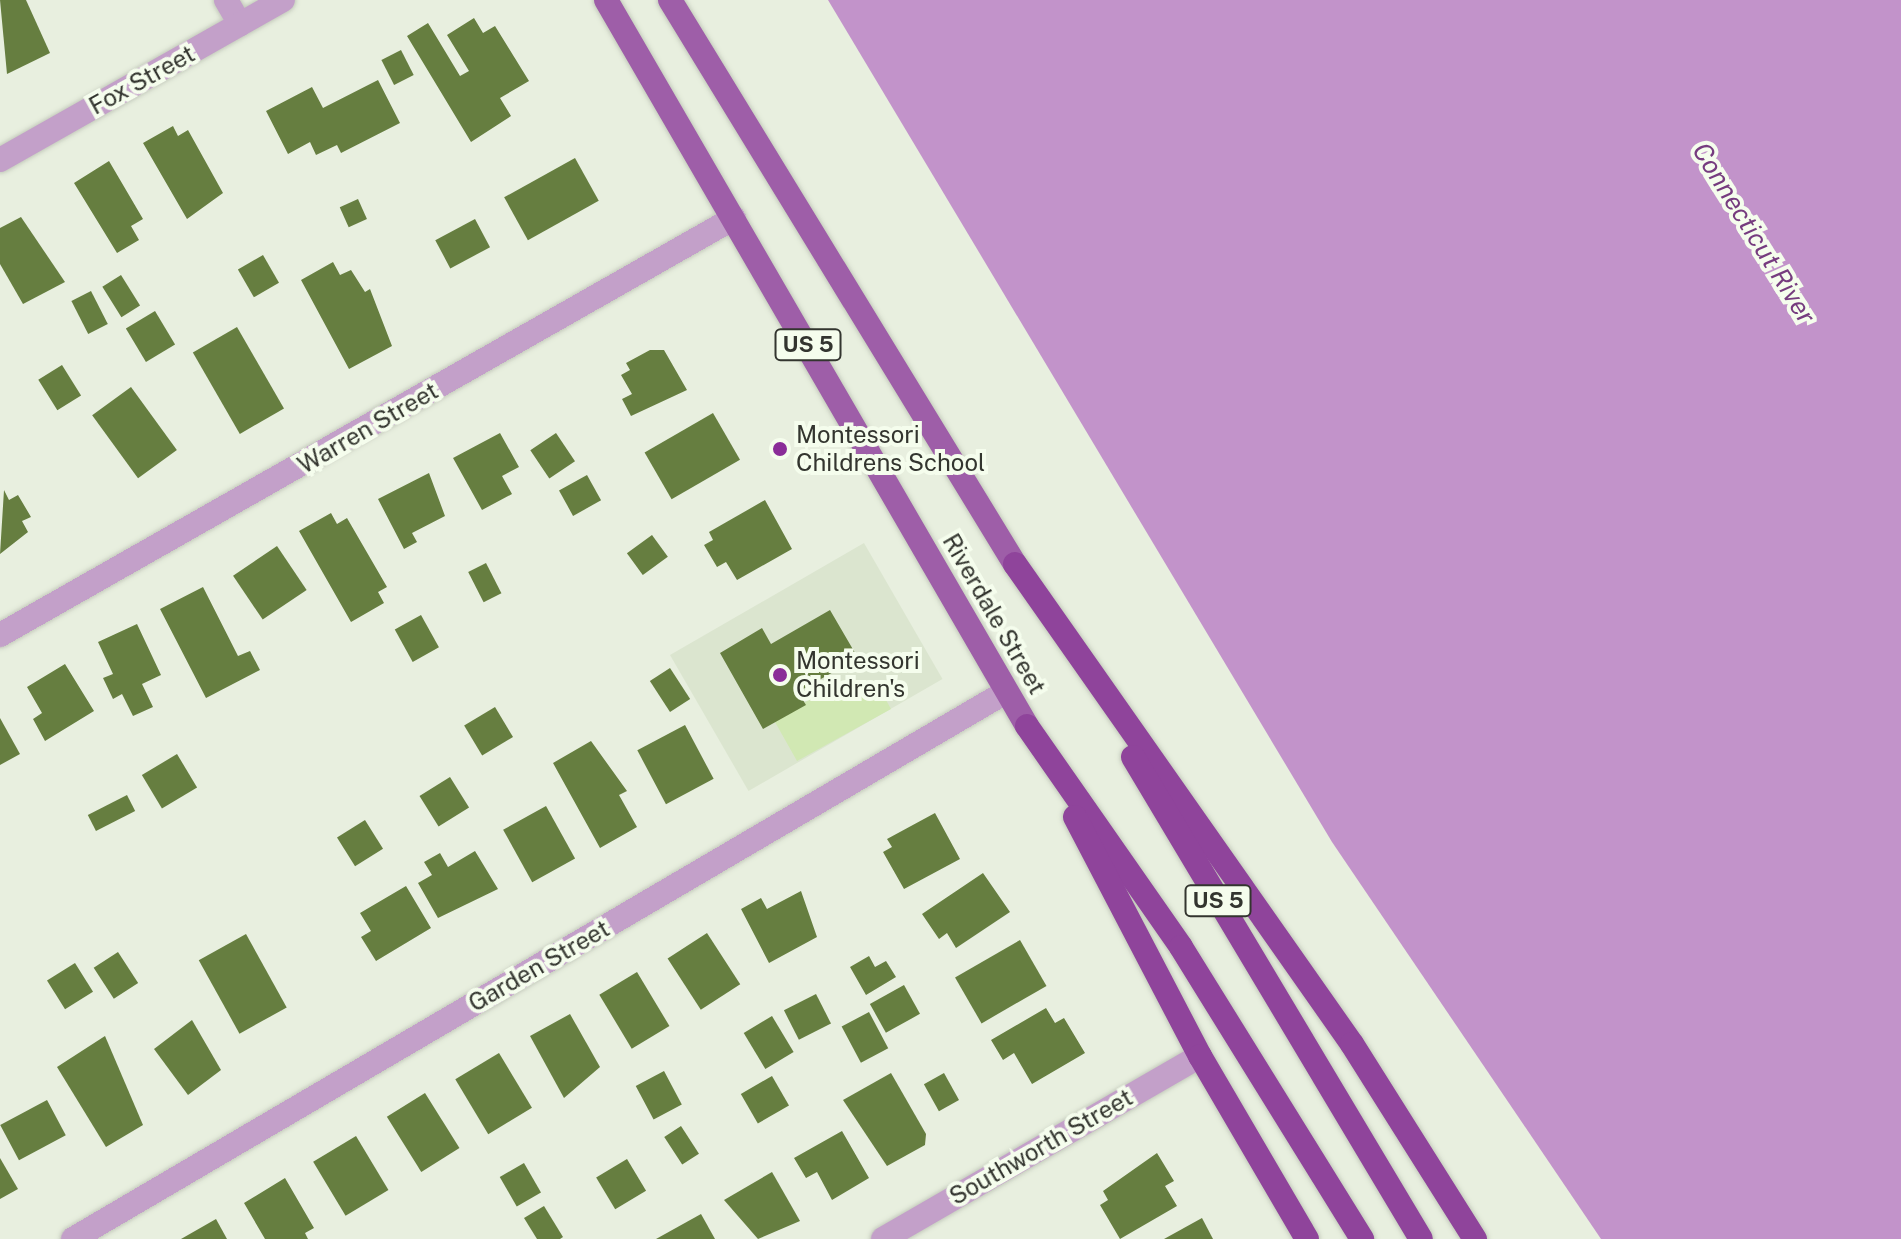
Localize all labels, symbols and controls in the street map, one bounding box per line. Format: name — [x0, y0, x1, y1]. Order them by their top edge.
street label: Fox Street — [84, 39, 200, 121]
water label: Connecticut River — [1686, 137, 1822, 329]
road number: US 5 — [774, 327, 842, 363]
street label: Warren Street — [293, 376, 443, 480]
place label: Montessori Childrens School — [796, 421, 985, 477]
marker: Montessori Childrens School — [771, 440, 789, 458]
street label: Riverdale Street — [936, 529, 1052, 699]
place label: Montessori Children's — [796, 647, 920, 703]
marker: Montessori Children's — [771, 666, 789, 684]
road number: US 5 — [1184, 883, 1252, 919]
street label: Garden Street — [463, 914, 615, 1018]
street label: Southworth Street — [944, 1083, 1138, 1211]

